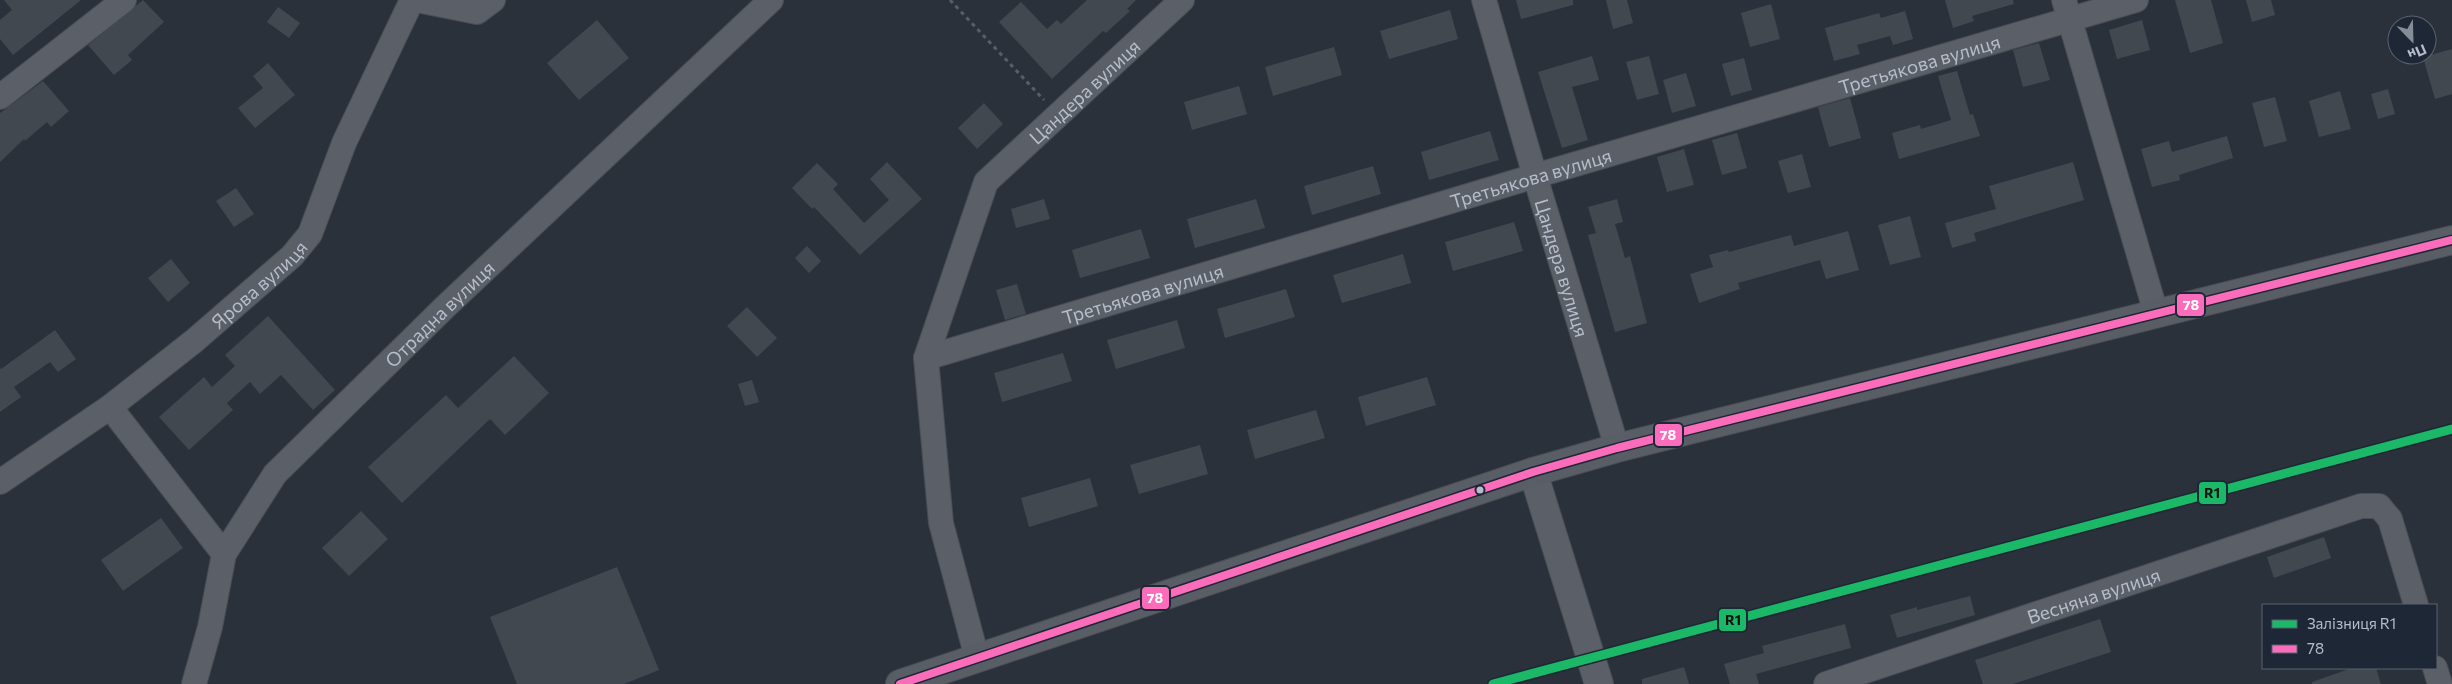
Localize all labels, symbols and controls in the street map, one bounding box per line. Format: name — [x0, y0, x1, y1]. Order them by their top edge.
north arrow — [2387, 15, 2437, 65]
street label: Третьякова вулиця — [1836, 29, 2003, 98]
street label: Цандера вулиця — [1024, 34, 1144, 148]
text: Пн — [2405, 41, 2429, 64]
street label: Третьякова вулиця — [1447, 143, 1614, 212]
street label: Цандера вулиця — [1531, 196, 1594, 340]
street label: Ярова вулиця — [206, 236, 312, 333]
street label: Отрадна вулиця — [380, 256, 499, 371]
street label: Третьякова вулиця — [1059, 258, 1226, 328]
line badge: 78 — [2176, 293, 2205, 317]
text: 78 — [2183, 296, 2199, 313]
line badge: 78 — [1654, 423, 1683, 447]
text: 78 — [1660, 426, 1676, 443]
line badge: R1 — [2198, 481, 2227, 505]
text: R1 — [2204, 484, 2220, 501]
unlabelled marker — [1475, 485, 1485, 495]
street label: Весняна вулиця — [2024, 562, 2163, 628]
line badge: 78 — [1141, 586, 1170, 610]
text: 78 — [1147, 589, 1163, 606]
legend — [2262, 604, 2437, 669]
line badge: R1 — [1718, 608, 1747, 632]
text: R1 — [1725, 611, 1741, 628]
text: Залізниця R1 — [2307, 614, 2396, 632]
text: 78 — [2307, 639, 2324, 657]

